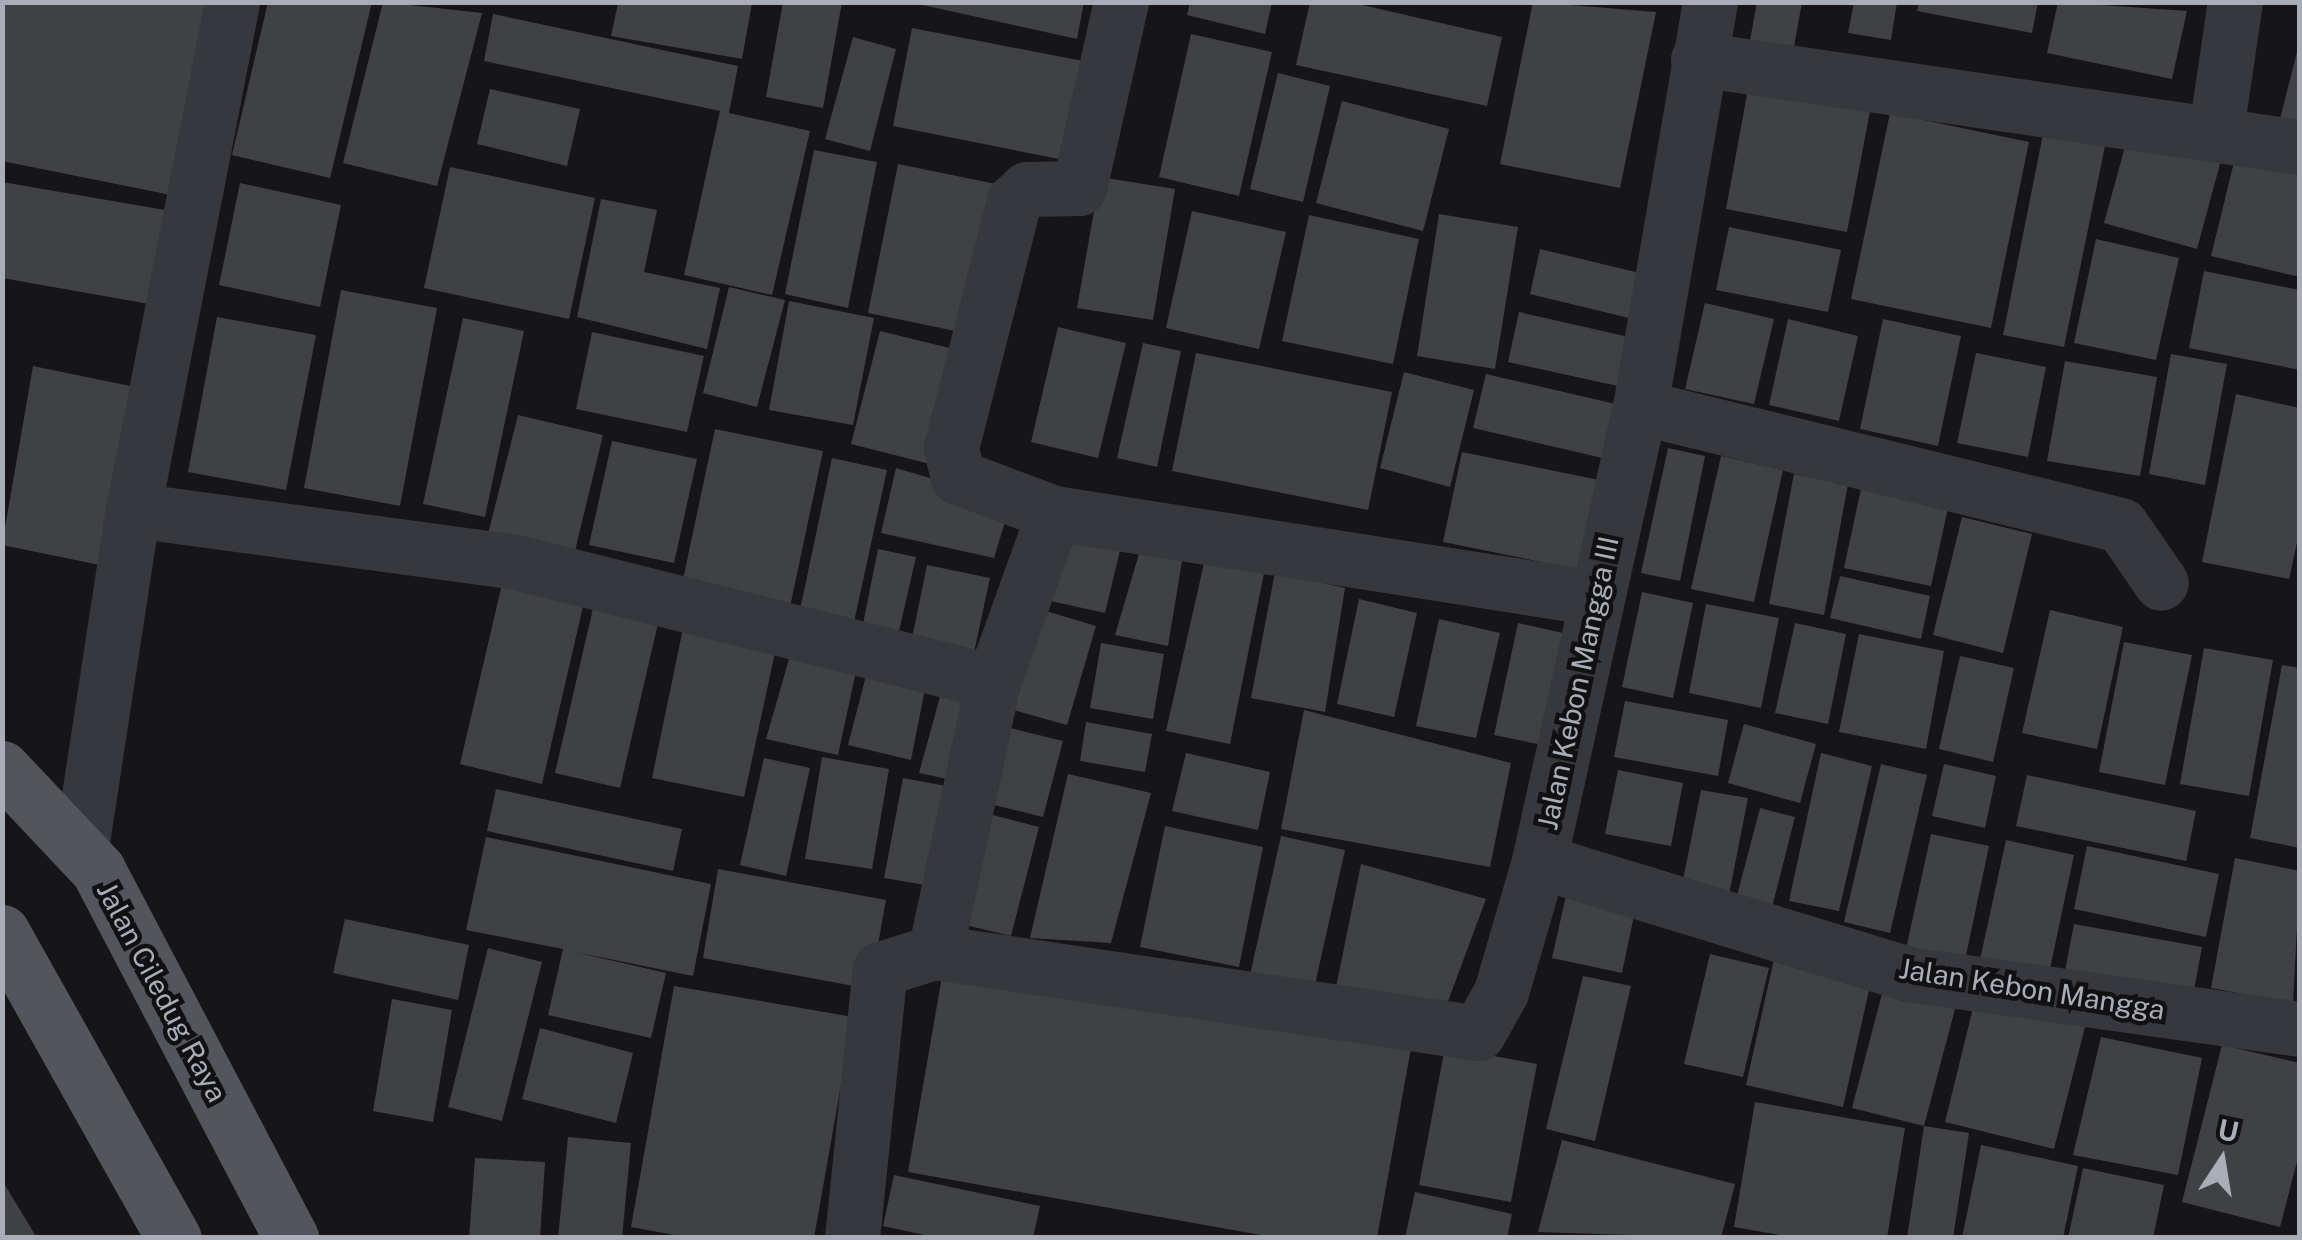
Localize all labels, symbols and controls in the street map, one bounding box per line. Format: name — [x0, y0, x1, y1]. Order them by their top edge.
street label: Jalan Kebon Mangga III — [1530, 533, 1626, 833]
street label: Jalan Ciledug Raya — [90, 876, 234, 1108]
street label: Jalan Kebon Mangga — [1897, 951, 2167, 1027]
north arrow — [2172, 1110, 2272, 1210]
text: U — [2215, 1112, 2242, 1148]

